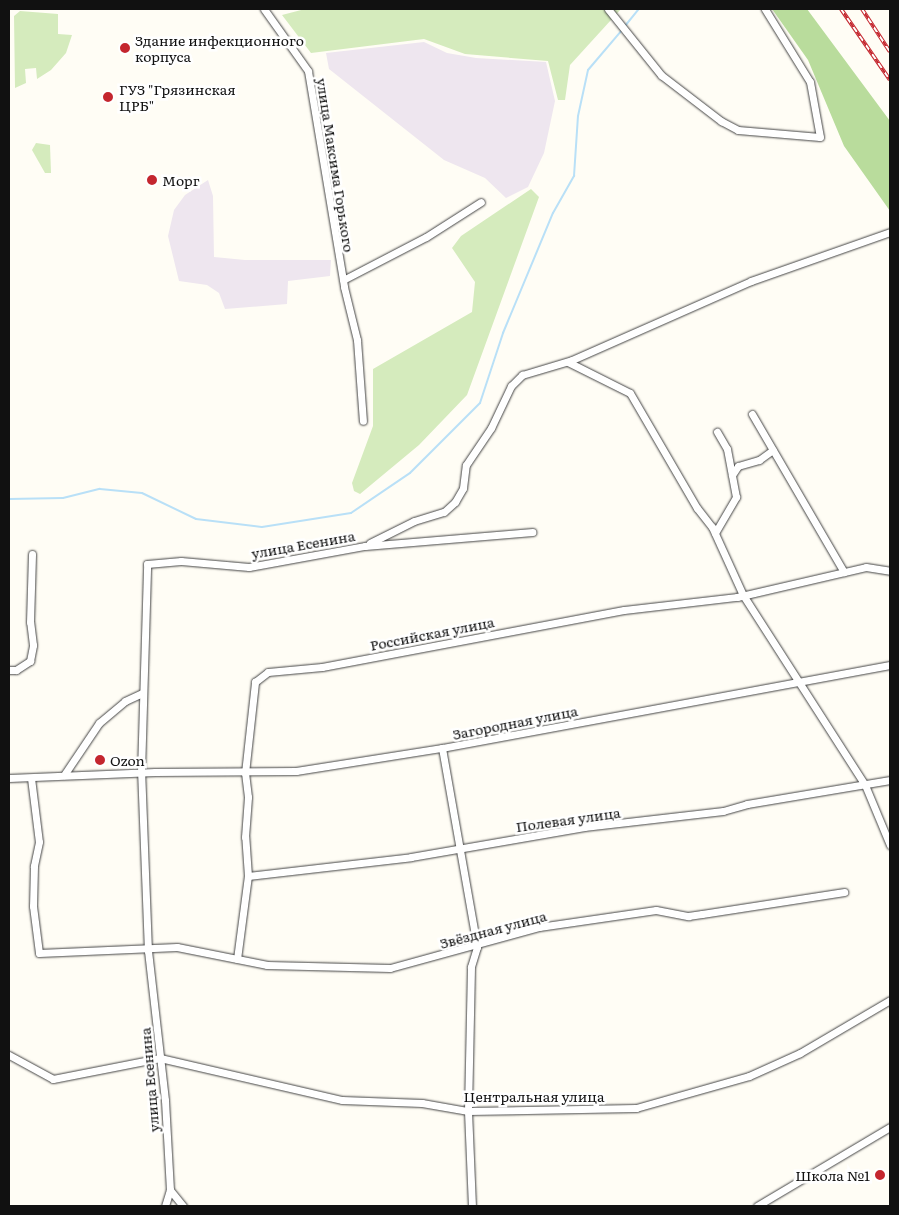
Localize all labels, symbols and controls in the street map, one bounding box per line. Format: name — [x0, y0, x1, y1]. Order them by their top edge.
place label: Здание инфекционного корпуса — [135, 32, 304, 64]
marker: Здание инфекционного корпуса — [119, 42, 131, 54]
street label: улица Максима Горького — [314, 77, 358, 253]
place label: ГУЗ "Грязинская ЦРБ" — [119, 81, 236, 114]
marker: ГУЗ "Грязинская ЦРБ" — [101, 90, 115, 104]
place label: Морг — [162, 172, 200, 188]
marker: Морг — [146, 174, 158, 186]
street label: улица Есенина — [250, 527, 356, 561]
street label: Российская улица — [368, 613, 496, 653]
street label: Загородная улица — [451, 702, 579, 742]
place label: Ozon — [110, 752, 145, 768]
marker: Ozon — [94, 754, 106, 766]
street label: Полевая улица — [515, 803, 621, 835]
street label: Звёздная улица — [438, 907, 548, 951]
street label: улица Есенина — [136, 1027, 162, 1133]
street label: Центральная улица — [464, 1088, 604, 1104]
place label: Школа №1 — [795, 1167, 870, 1183]
marker: Школа №1 — [874, 1169, 886, 1181]

